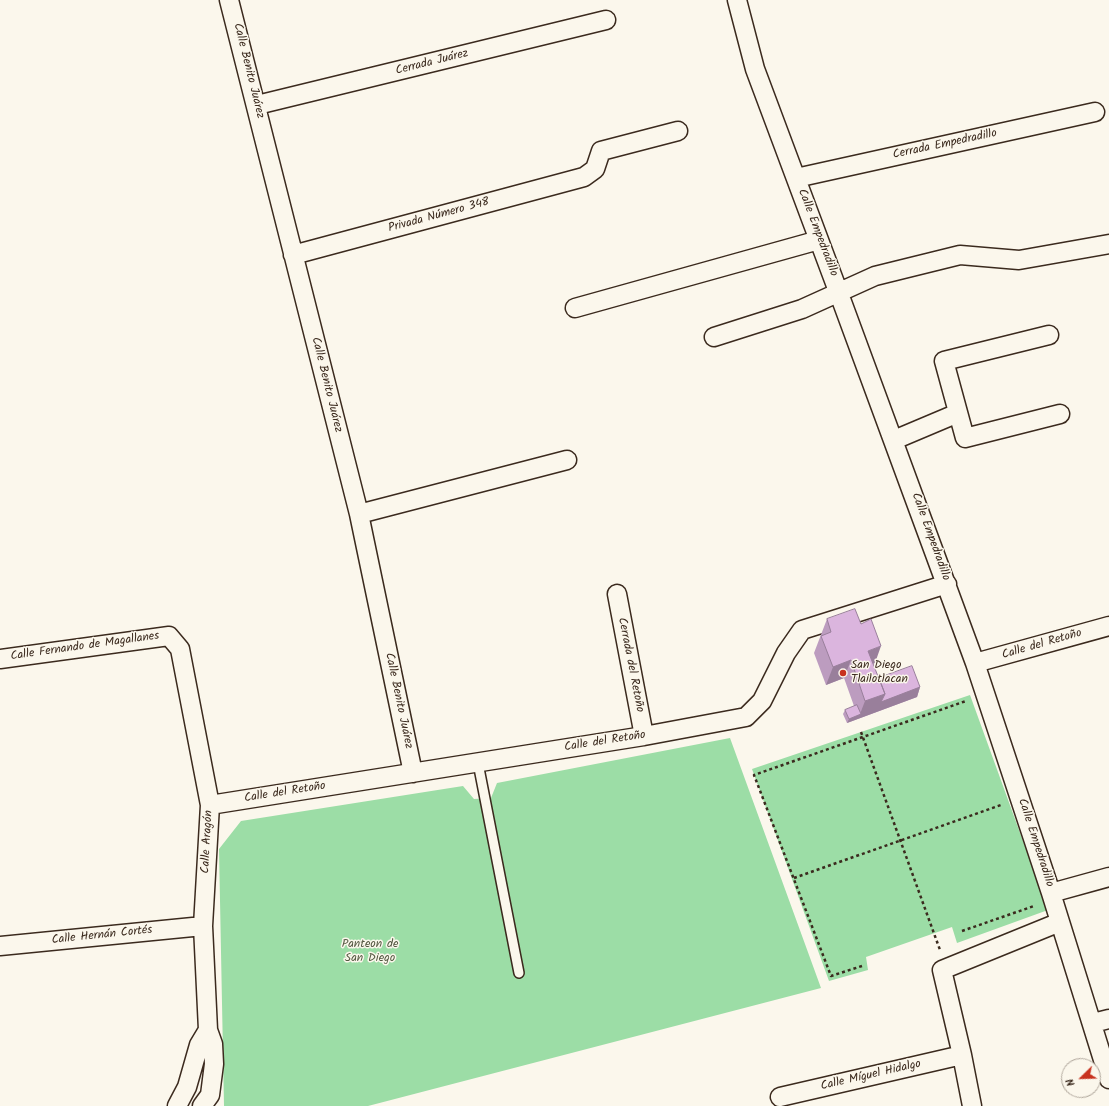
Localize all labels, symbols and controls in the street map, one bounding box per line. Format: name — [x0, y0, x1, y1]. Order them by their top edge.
street label: Calle Benito Juárez — [229, 22, 267, 120]
street label: Cerrada Juárez — [394, 47, 470, 79]
street label: Cerrada Empedradillo — [892, 127, 998, 163]
street label: Calle Empedradillo — [794, 187, 840, 279]
street label: Privada Número 348 — [387, 196, 491, 236]
street label: Calle Benito Juárez — [307, 336, 345, 434]
street label: Calle Empedradillo — [907, 491, 953, 583]
street label: Cerrada del Retoño — [614, 616, 646, 714]
street label: Calle del Retoño — [1000, 627, 1084, 663]
street label: Calle Fernando de Magallanes — [10, 629, 160, 665]
street label: Calle Benito Juárez — [381, 652, 415, 750]
place label: San Diego Tlailotlacan — [851, 659, 908, 687]
marker: San Diego Tlailotlacan — [838, 668, 848, 678]
street label: Calle del Retoño — [563, 728, 647, 756]
street label: Calle del Retoño — [243, 779, 327, 807]
street label: Calle Empedradillo — [1014, 797, 1056, 889]
street label: Calle Aragón — [199, 810, 217, 874]
street label: Calle Hernán Cortés — [51, 924, 153, 948]
park label: Panteon de San Diego — [342, 938, 398, 966]
street label: Calle Míguel Hidalgo — [819, 1057, 923, 1095]
north arrow — [1061, 1058, 1101, 1098]
text: N — [1061, 1076, 1081, 1089]

